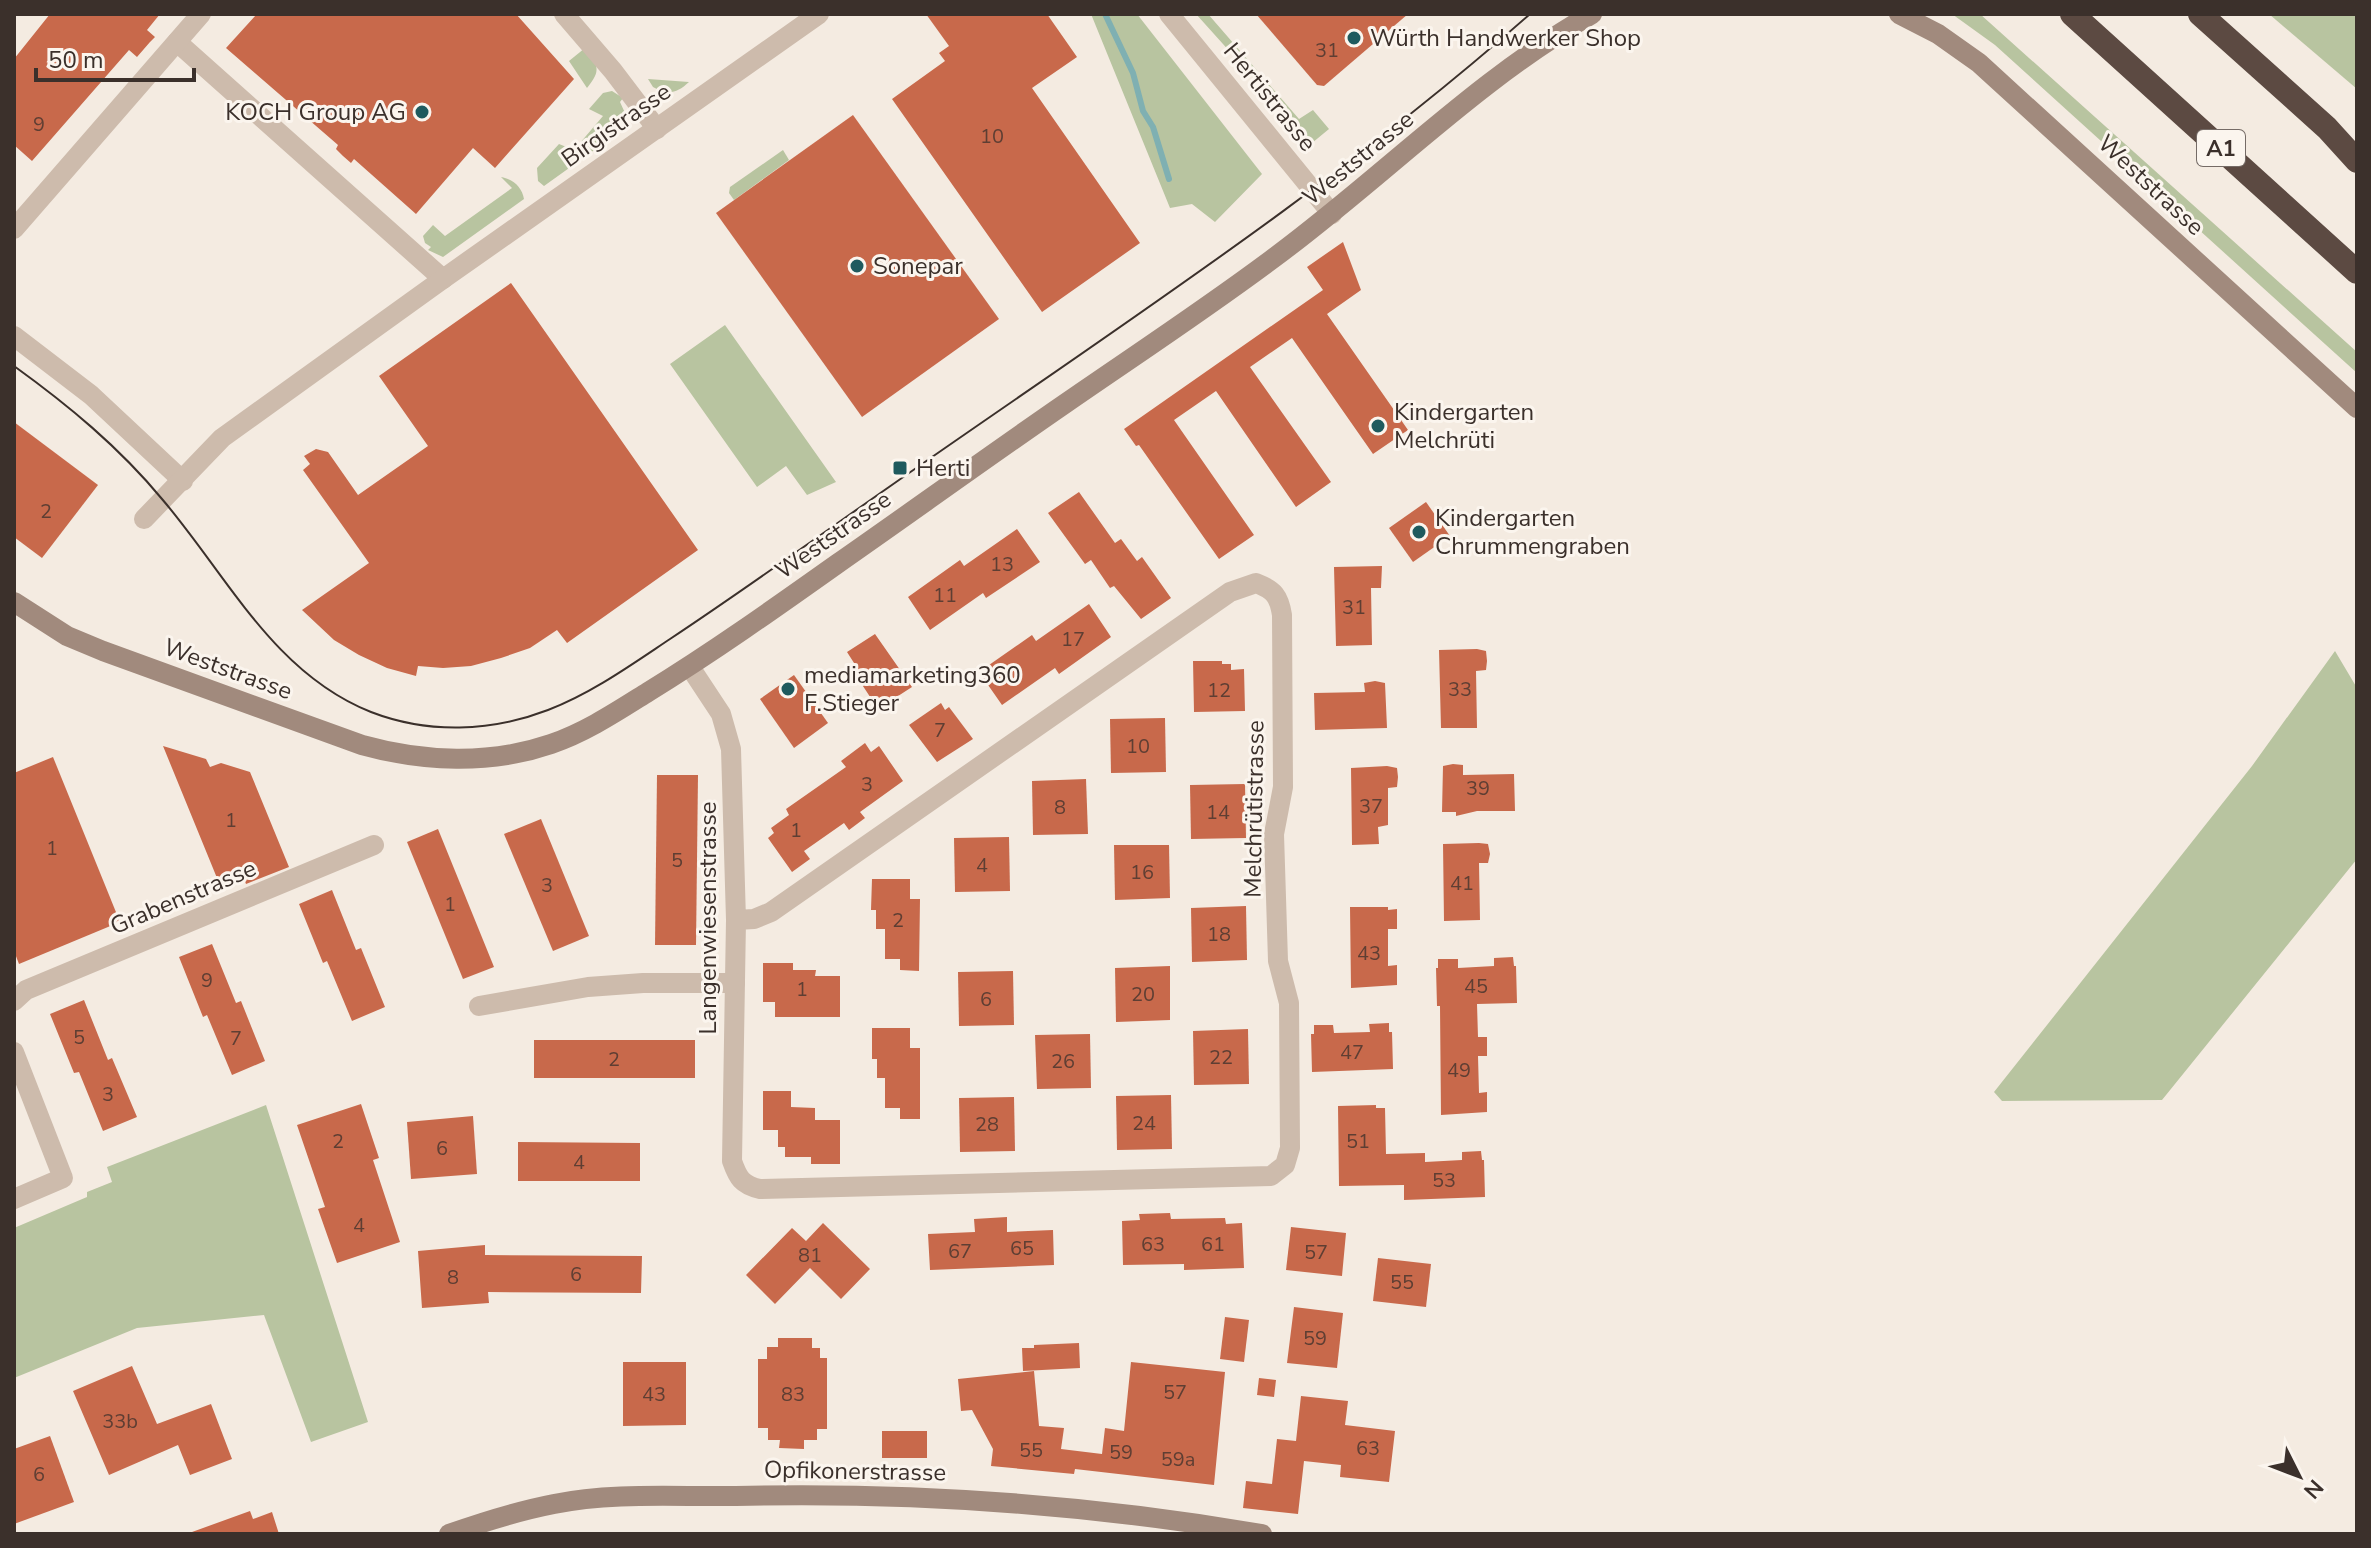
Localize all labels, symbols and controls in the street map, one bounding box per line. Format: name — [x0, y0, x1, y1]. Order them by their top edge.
place label: Würth Handwerker Shop — [1370, 22, 1641, 54]
marker: Würth Handwerker Shop — [1345, 29, 1363, 47]
scale bar — [36, 32, 194, 82]
street label: Hertistrasse — [1216, 36, 1324, 158]
house number: 31 — [1315, 37, 1339, 64]
text: 50 m — [48, 44, 104, 76]
street label: Birgistrasse — [555, 76, 677, 174]
place label: KOCH Group AG — [225, 96, 406, 128]
marker: KOCH Group AG — [413, 103, 431, 121]
street label: Weststrasse — [1296, 103, 1420, 213]
house number: 9 — [33, 111, 45, 138]
house number: 10 — [980, 123, 1004, 150]
street label: Weststrasse — [2091, 127, 2211, 243]
road number: A1 — [2197, 130, 2245, 166]
place label: Sonepar — [873, 250, 963, 282]
marker: Sonepar — [848, 257, 866, 275]
place label: Kindergarten Melchrüti — [1394, 396, 1534, 456]
marker: Kindergarten Melchrüti — [1369, 417, 1387, 435]
place label: Herti — [916, 452, 970, 484]
marker: Herti — [891, 459, 909, 477]
street label: Weststrasse — [769, 483, 897, 587]
house number: 2 — [40, 498, 52, 525]
place label: Kindergarten Chrummengraben — [1435, 502, 1630, 562]
marker: Kindergarten Chrummengraben — [1410, 523, 1428, 541]
house number: 13 — [990, 551, 1014, 578]
house number: 11 — [933, 582, 957, 609]
house number: 31 — [1342, 594, 1366, 621]
house number: 17 — [1061, 626, 1085, 653]
street label: Weststrasse — [159, 631, 297, 707]
place label: mediamarketing360 F.Stieger — [804, 659, 1021, 719]
house number: 33 — [1448, 676, 1472, 703]
house number: 12 — [1207, 677, 1231, 704]
marker: mediamarketing360 F.Stieger — [779, 680, 797, 698]
house number: 7 — [934, 717, 946, 744]
street label: Melchrütistrasse — [1236, 720, 1272, 898]
house number: 10 — [1126, 733, 1150, 760]
house number: 3 — [861, 771, 873, 798]
house number: 39 — [1466, 775, 1490, 802]
house number: 37 — [1359, 793, 1383, 820]
house number: 8 — [1054, 794, 1066, 821]
house number: 14 — [1206, 799, 1230, 826]
street label: Langenwiesenstrasse — [692, 801, 724, 1035]
house number: 1 — [225, 807, 237, 834]
house number: 1 — [790, 817, 802, 844]
house number: 1 — [46, 835, 58, 862]
house number: 5 — [671, 847, 683, 874]
street label: Grabenstrasse — [105, 852, 261, 942]
house number: 4 — [976, 852, 988, 879]
house number: 16 — [1130, 859, 1154, 886]
house number: 41 — [1450, 870, 1474, 897]
house number: 3 — [541, 872, 553, 899]
house number: 1 — [444, 891, 456, 918]
house number: 2 — [892, 907, 904, 934]
house number: 18 — [1207, 921, 1231, 948]
house number: 43 — [1357, 940, 1381, 967]
house number: 9 — [201, 967, 213, 994]
house number: 45 — [1464, 973, 1488, 1000]
house number: 1 — [796, 976, 808, 1003]
house number: 20 — [1131, 981, 1155, 1008]
house number: 6 — [980, 986, 992, 1013]
house number: 5 — [73, 1024, 85, 1051]
house number: 7 — [230, 1025, 242, 1052]
house number: 47 — [1340, 1039, 1364, 1066]
house number: 22 — [1209, 1044, 1233, 1071]
house number: 2 — [608, 1046, 620, 1073]
house number: 26 — [1051, 1048, 1075, 1075]
house number: 49 — [1447, 1057, 1471, 1084]
house number: 3 — [102, 1081, 114, 1108]
house number: 24 — [1132, 1110, 1156, 1137]
house number: 28 — [975, 1111, 999, 1138]
house number: 2 — [332, 1128, 344, 1155]
house number: 51 — [1346, 1128, 1370, 1155]
house number: 6 — [436, 1135, 448, 1162]
house number: 4 — [573, 1149, 585, 1176]
house number: 53 — [1432, 1167, 1456, 1194]
house number: 4 — [353, 1212, 365, 1239]
house number: 63 — [1141, 1231, 1165, 1258]
house number: 61 — [1201, 1231, 1225, 1258]
house number: 65 — [1010, 1235, 1034, 1262]
house number: 67 — [948, 1238, 972, 1265]
house number: 57 — [1304, 1239, 1328, 1266]
house number: 81 — [798, 1242, 822, 1269]
house number: 6 — [570, 1261, 582, 1288]
house number: 8 — [447, 1264, 459, 1291]
house number: 55 — [1390, 1269, 1414, 1296]
house number: 59 — [1303, 1325, 1327, 1352]
house number: 57 — [1163, 1379, 1187, 1406]
house number: 43 — [642, 1381, 666, 1408]
house number: 83 — [781, 1381, 805, 1408]
house number: 33b — [102, 1408, 138, 1435]
house number: 63 — [1356, 1435, 1380, 1462]
north arrow — [2259, 1436, 2339, 1516]
house number: 55 — [1019, 1437, 1043, 1464]
house number: 59 — [1109, 1439, 1133, 1466]
house number: 59a — [1161, 1446, 1195, 1473]
street label: Opfikonerstrasse — [763, 1453, 947, 1489]
house number: 6 — [33, 1461, 45, 1488]
text: N — [2296, 1473, 2330, 1505]

